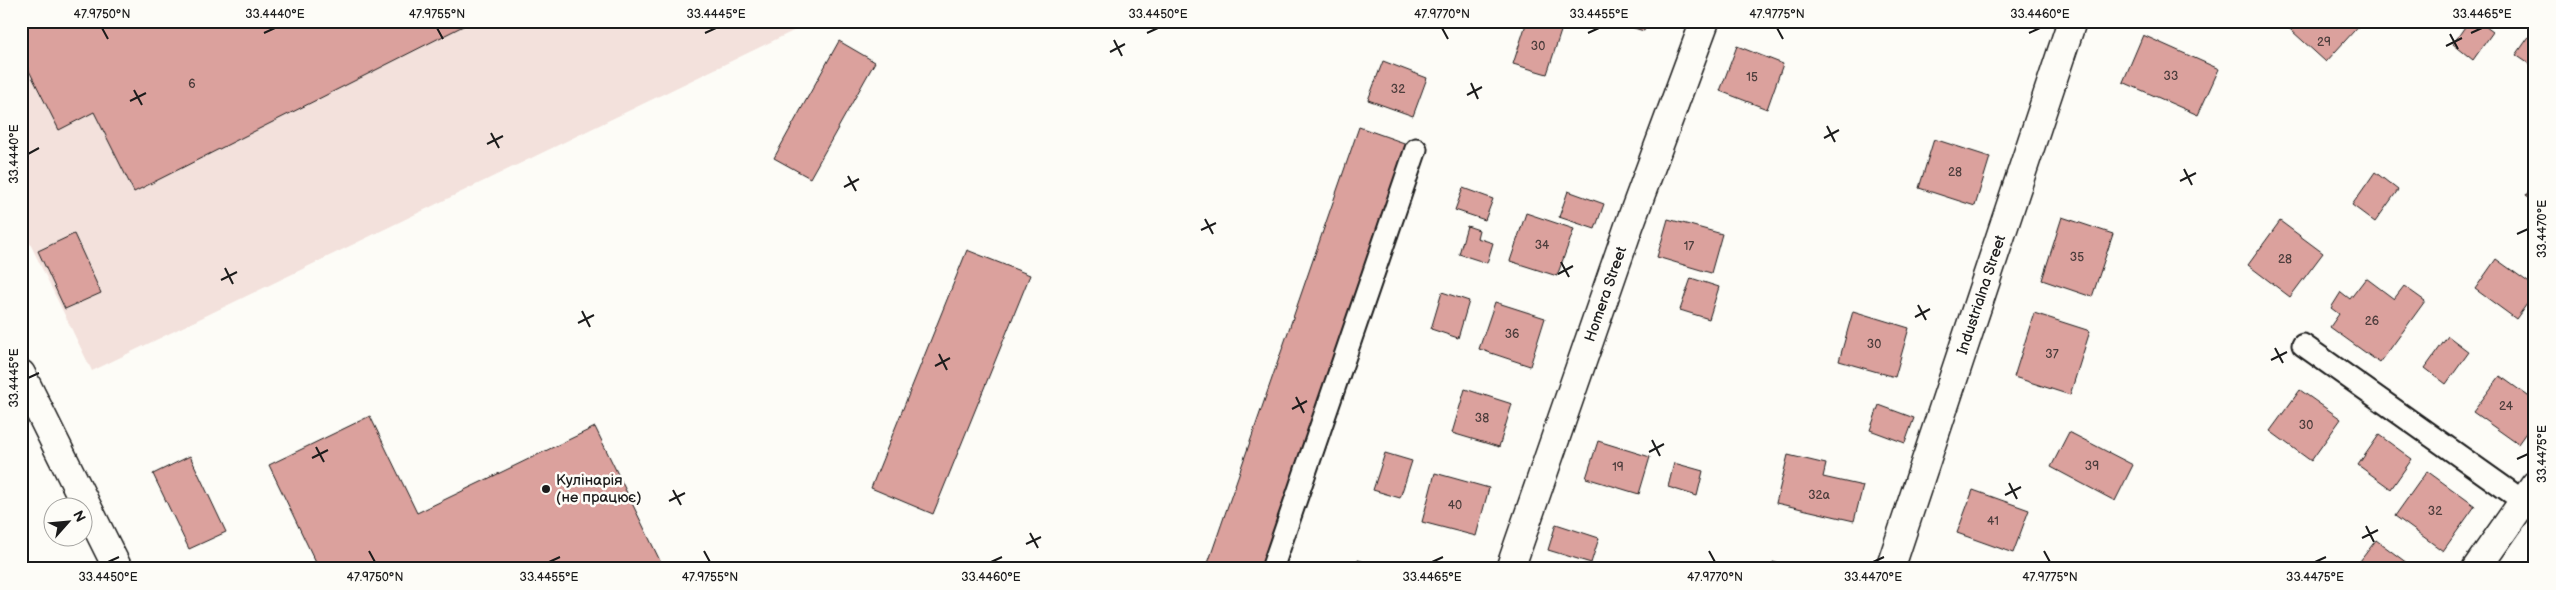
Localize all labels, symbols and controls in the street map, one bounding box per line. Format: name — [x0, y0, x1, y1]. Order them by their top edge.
text: 47.9750°N — [74, 7, 130, 22]
text: 33.4440°E — [245, 7, 305, 22]
text: 47.9755°N — [409, 7, 465, 22]
text: 33.4445°E — [686, 7, 746, 22]
text: 33.4450°E — [1128, 7, 1188, 22]
text: 47.9770°N — [1414, 7, 1470, 22]
text: 33.4455°E — [1570, 7, 1628, 22]
text: 47.9775°N — [1749, 7, 1805, 22]
text: 33.4460°E — [2010, 7, 2070, 22]
text: 33.4465°E — [2452, 7, 2512, 22]
house number: 29 — [2317, 35, 2331, 50]
house number: 30 — [1531, 39, 1545, 54]
house number: 33 — [2164, 69, 2178, 84]
house number: 15 — [1746, 70, 1758, 85]
house number: 6 — [188, 77, 196, 92]
house number: 32 — [1391, 82, 1405, 97]
text: 33.4440°E — [7, 124, 22, 184]
house number: 28 — [1948, 165, 1962, 180]
text: 33.4470°E — [2535, 200, 2550, 258]
street label: Industrialna Street — [1953, 232, 2010, 357]
house number: 34 — [1535, 238, 1550, 253]
house number: 17 — [1684, 239, 1694, 254]
street label: Homera Street — [1581, 244, 1631, 344]
house number: 35 — [2070, 250, 2084, 265]
house number: 28 — [2278, 252, 2292, 267]
house number: 26 — [2365, 314, 2379, 329]
house number: 36 — [1505, 327, 1519, 342]
house number: 30 — [1867, 337, 1881, 352]
house number: 37 — [2045, 347, 2059, 362]
text: 33.4445°E — [7, 348, 22, 408]
house number: 24 — [2499, 399, 2514, 414]
house number: 38 — [1475, 411, 1489, 426]
house number: 30 — [2299, 418, 2313, 433]
text: 33.4475°E — [2535, 425, 2550, 483]
house number: 39 — [2085, 459, 2099, 474]
house number: 19 — [1612, 460, 1624, 475]
place label: Кулінарія (не працює) — [556, 471, 642, 507]
marker: Кулінарія (не працює) — [540, 483, 552, 495]
house number: 32а — [1808, 488, 1830, 503]
north arrow — [42, 498, 92, 548]
house number: 40 — [1448, 498, 1462, 513]
house number: 32 — [2428, 504, 2442, 519]
text: N — [69, 508, 89, 525]
house number: 41 — [1987, 514, 1999, 529]
text: 33.4450°E — [78, 570, 138, 585]
text: 47.9750°N — [347, 570, 403, 585]
text: 33.4455°E — [520, 570, 578, 585]
text: 47.9755°N — [682, 570, 738, 585]
text: 33.4460°E — [961, 570, 1021, 585]
text: 33.4465°E — [1402, 570, 1462, 585]
text: 47.9770°N — [1687, 570, 1743, 585]
text: 33.4470°E — [1844, 570, 1902, 585]
text: 47.9775°N — [2022, 570, 2078, 585]
text: 33.4475°E — [2286, 570, 2344, 585]

